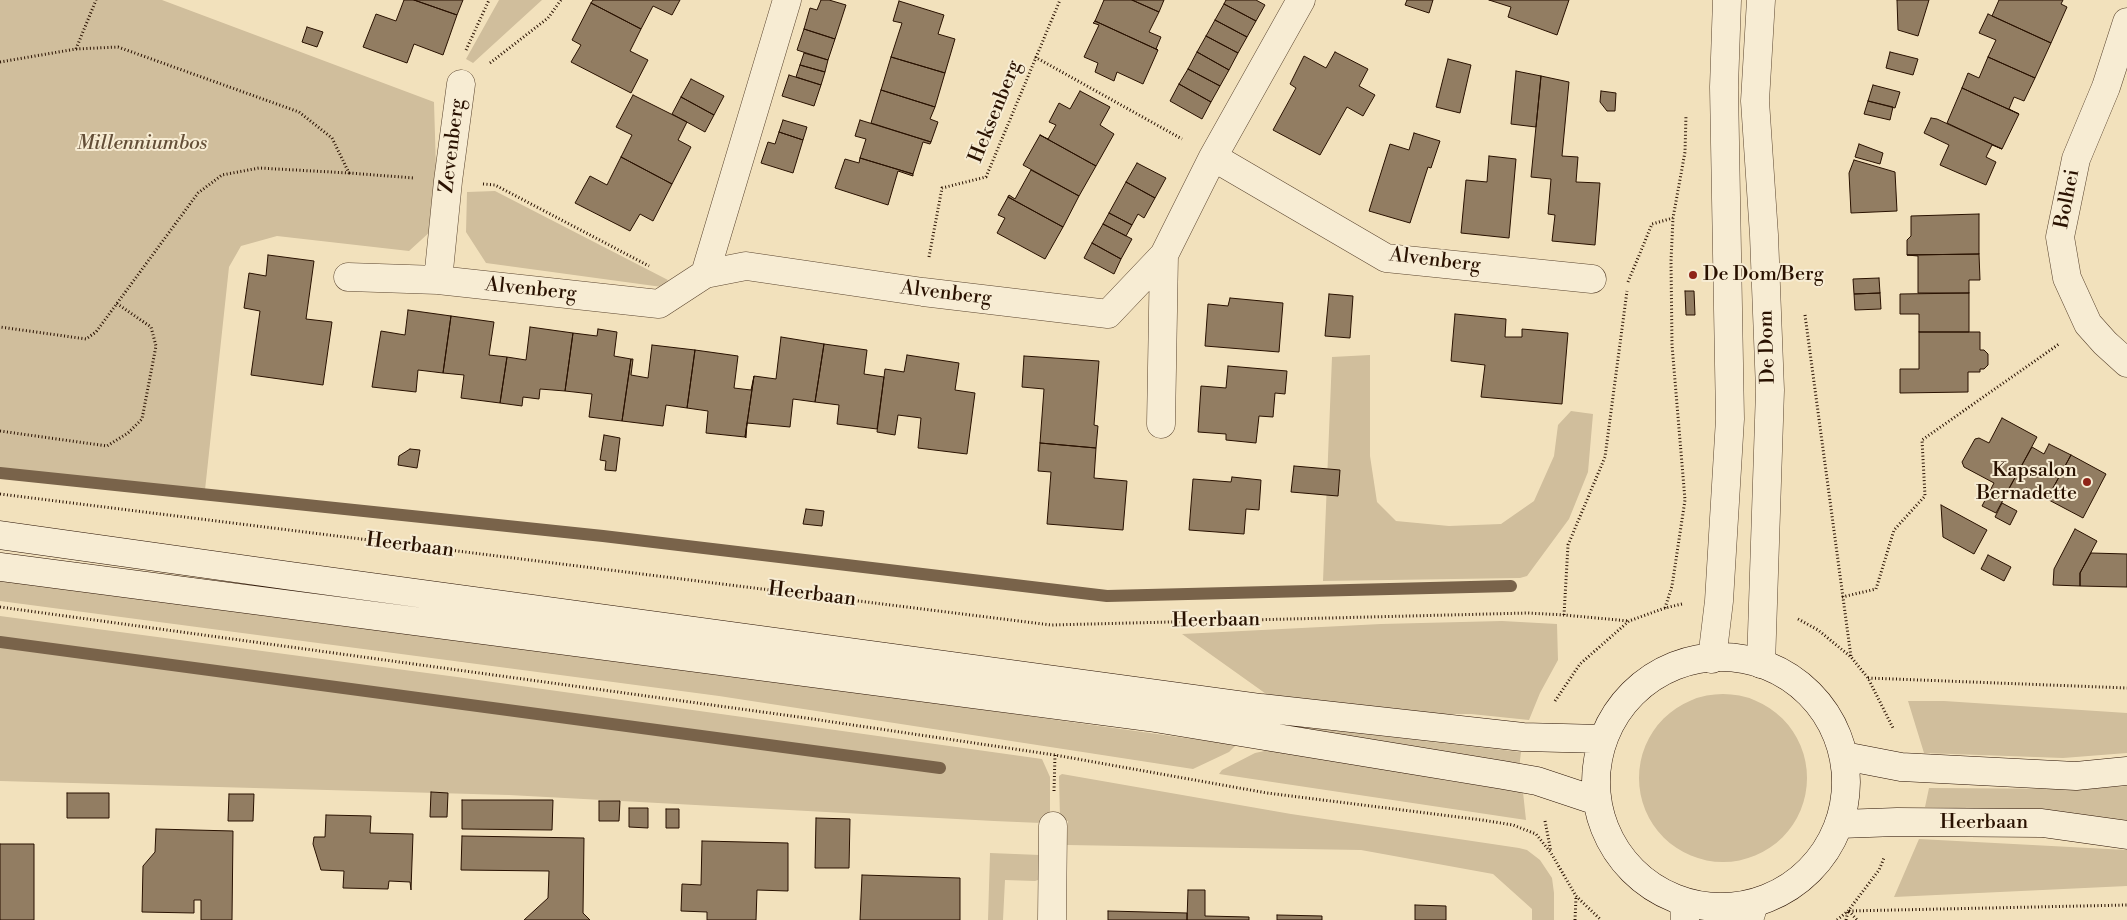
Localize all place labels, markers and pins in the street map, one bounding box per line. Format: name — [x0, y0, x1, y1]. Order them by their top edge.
place label: De Dom/Berg — [1703, 263, 1824, 287]
marker: De Dom/Berg — [1687, 269, 1699, 281]
place label: Kapsalon Bernadette — [1976, 459, 2077, 506]
marker: Kapsalon Bernadette — [2081, 476, 2093, 488]

